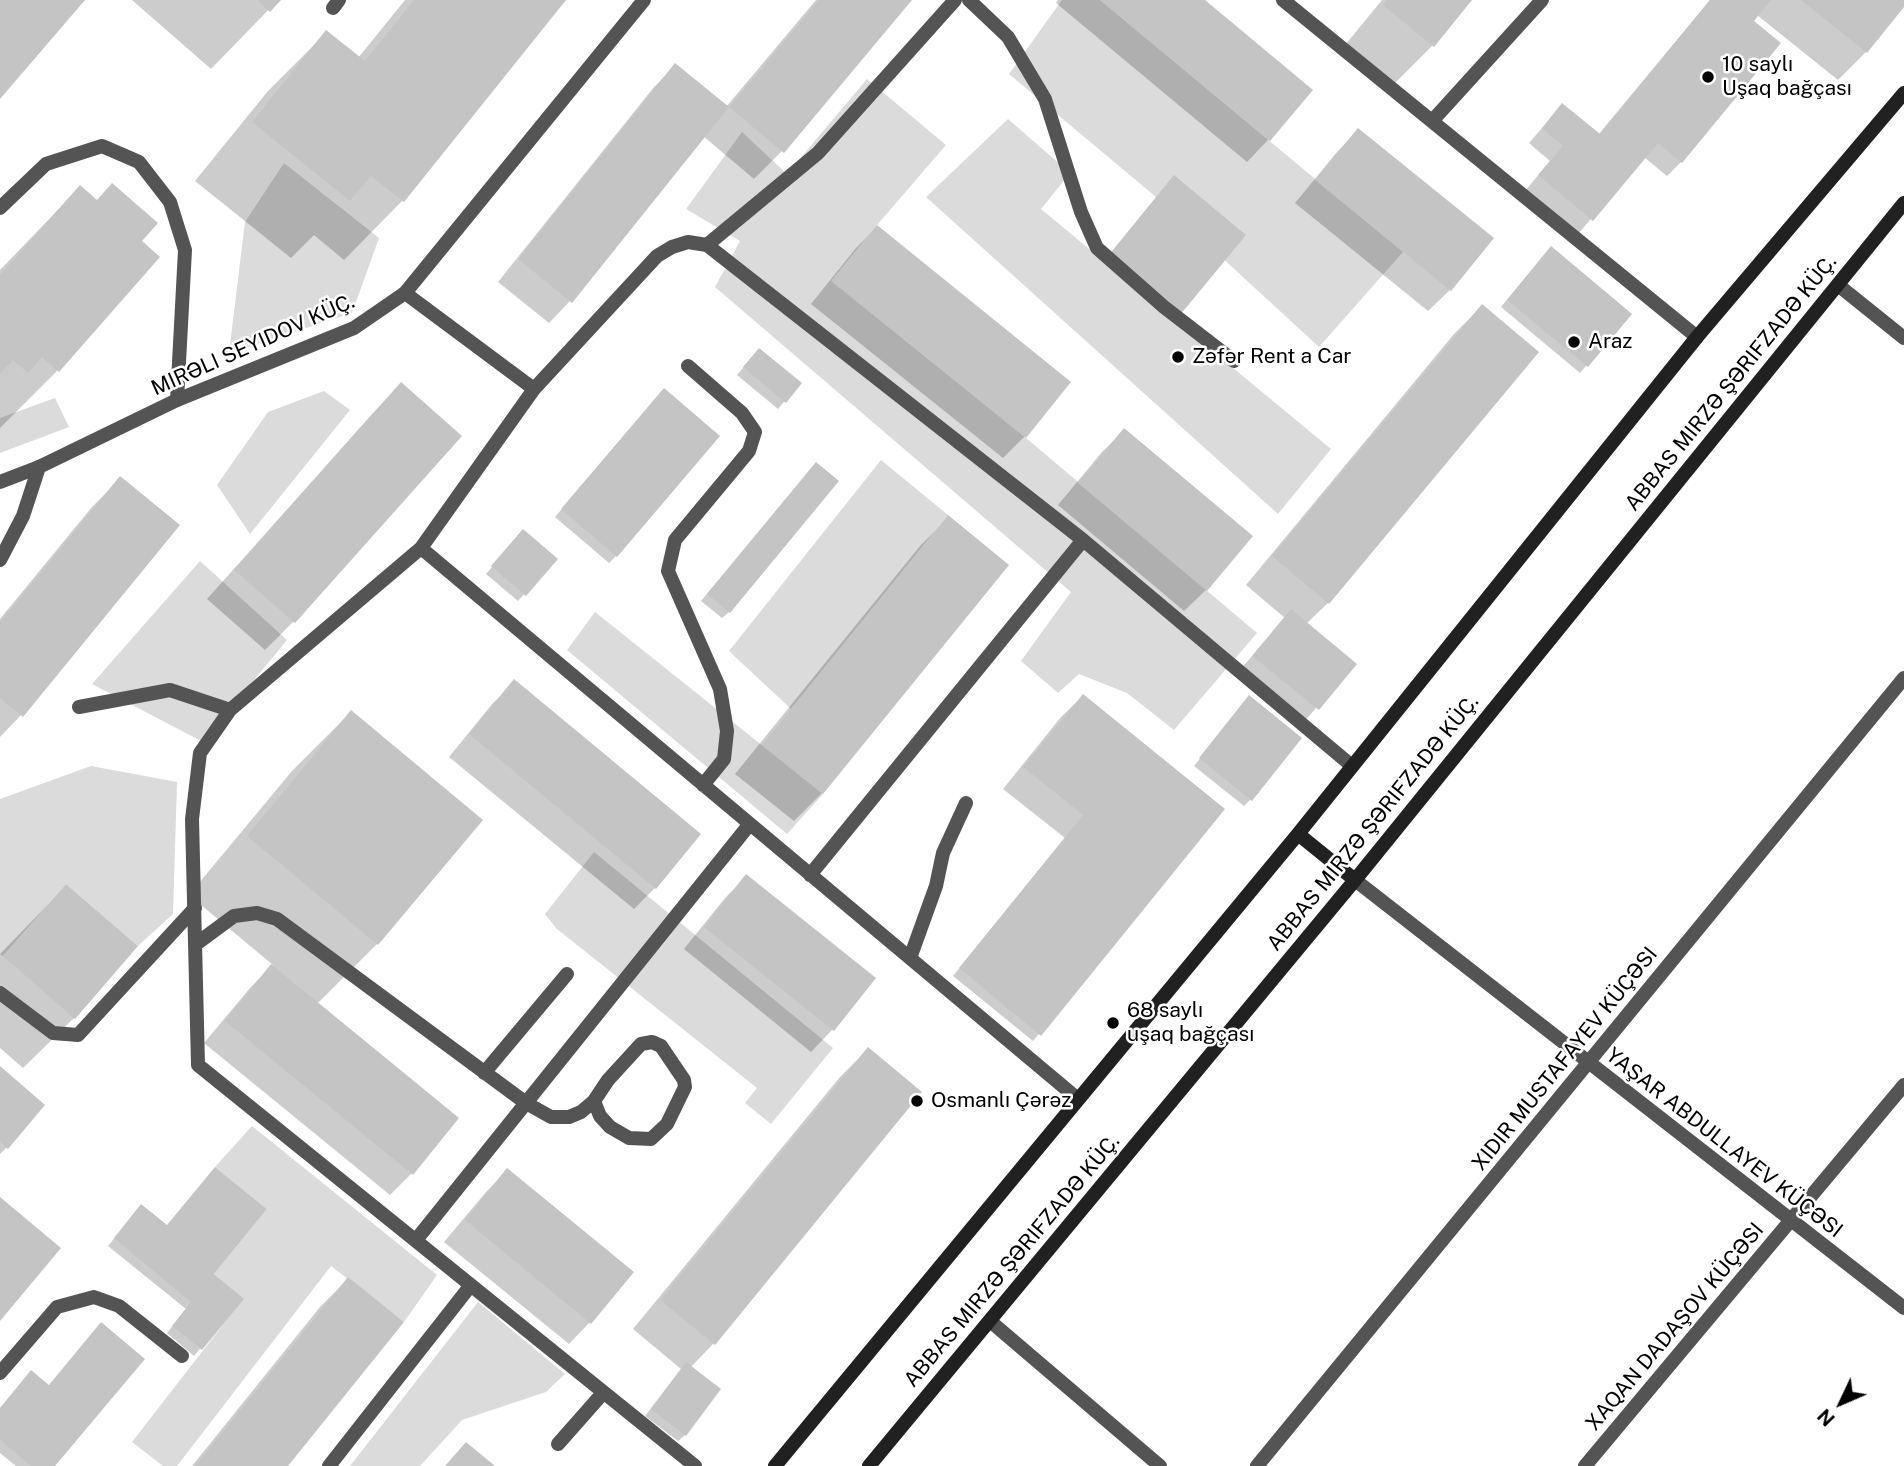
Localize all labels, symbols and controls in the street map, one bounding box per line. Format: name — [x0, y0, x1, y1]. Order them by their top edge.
place label: 10 saylı Uşaq bağçası — [1722, 52, 1852, 102]
marker: 10 saylı Uşaq bağçası — [1700, 69, 1716, 85]
street label: ABBAS MIRZƏ ŞƏRIFZADƏ KÜÇ. — [1620, 250, 1842, 516]
street label: MIRƏLI SEYIDOV KÜÇ. — [147, 289, 359, 401]
place label: Araz — [1588, 329, 1632, 355]
marker: Araz — [1566, 334, 1582, 350]
place label: Zəfər Rent a Car — [1192, 344, 1351, 370]
marker: Zəfər Rent a Car — [1170, 349, 1186, 365]
street label: ABBAS MIRZƏ ŞƏRIFZADƏ KÜÇ. — [1262, 690, 1484, 956]
street label: XIDIR MUSTAFAYEV KÜÇƏSI — [1467, 942, 1663, 1176]
place label: 68 saylı uşaq bağçası — [1127, 998, 1254, 1048]
marker: 68 saylı uşaq bağçası — [1105, 1015, 1121, 1031]
street label: YAŞAR ABDULLAYEV KÜÇƏSI — [1601, 1043, 1847, 1243]
place label: Osmanlı Çərəz — [931, 1088, 1071, 1114]
marker: Osmanlı Çərəz — [909, 1093, 925, 1109]
street label: ABBAS MIRZƏ ŞƏRIFZADƏ KÜÇ. — [899, 1129, 1125, 1393]
street label: XAQAN DADAŞOV KÜÇƏSI — [1581, 1218, 1769, 1436]
north arrow — [1806, 1368, 1876, 1438]
text: N — [1813, 1405, 1839, 1431]

